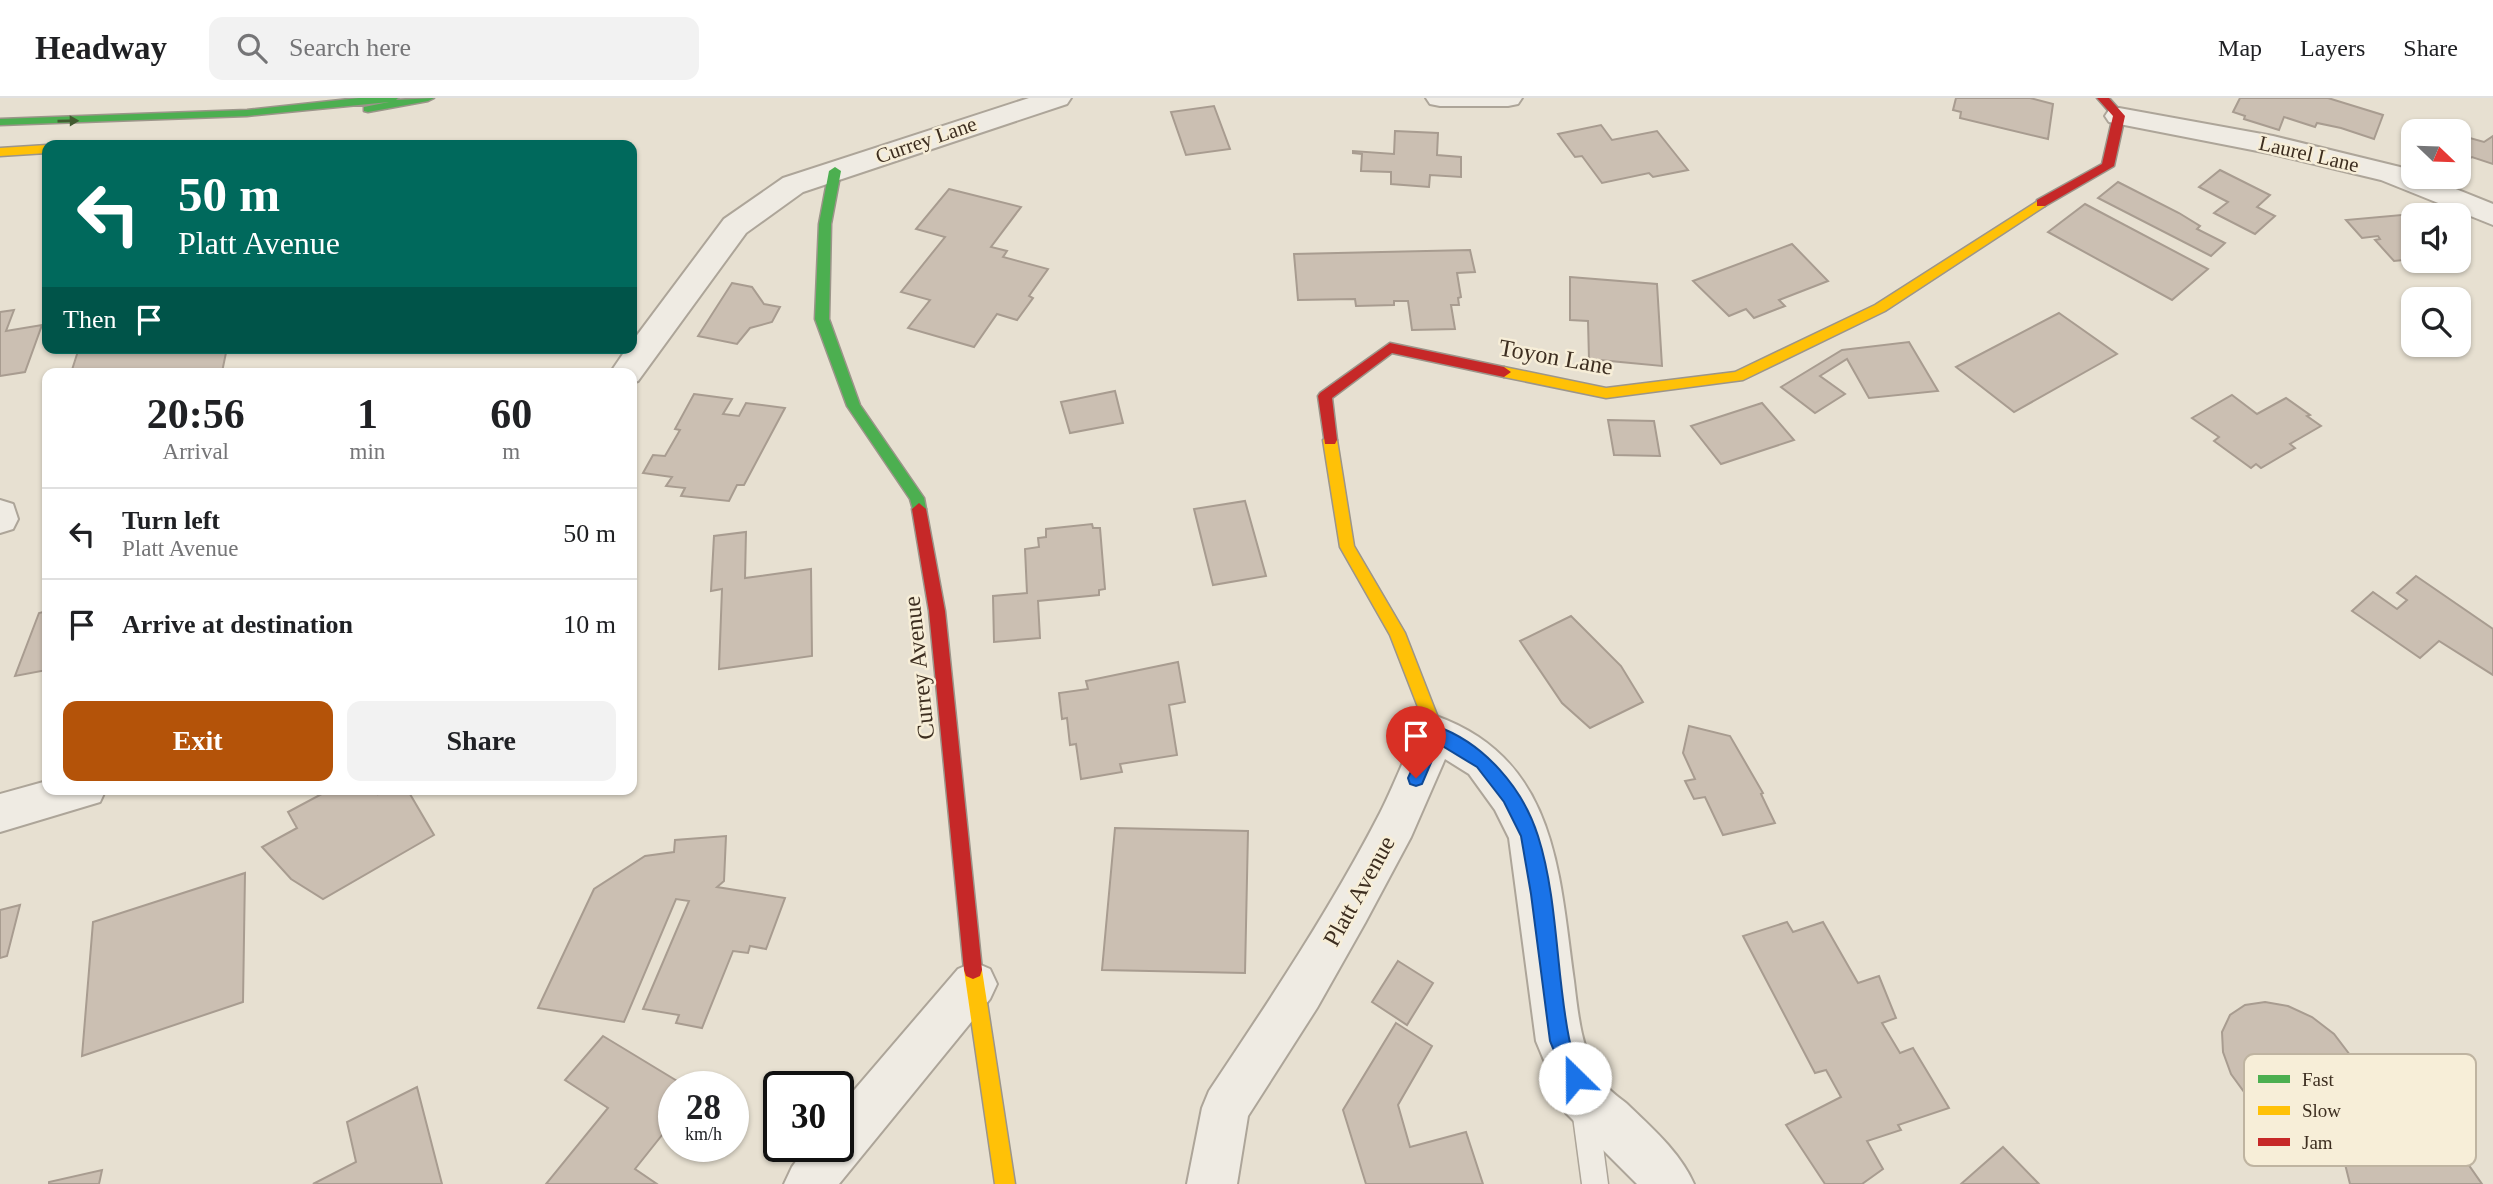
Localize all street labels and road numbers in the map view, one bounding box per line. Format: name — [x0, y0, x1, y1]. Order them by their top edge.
street label: Currey Lane — [872, 111, 980, 169]
street label: Laurel Lane — [2257, 131, 2361, 177]
street label: Toyon Lane — [1497, 334, 1615, 380]
street label: Currey Avenue — [899, 595, 939, 741]
street label: Platt Avenue — [1318, 832, 1400, 950]

